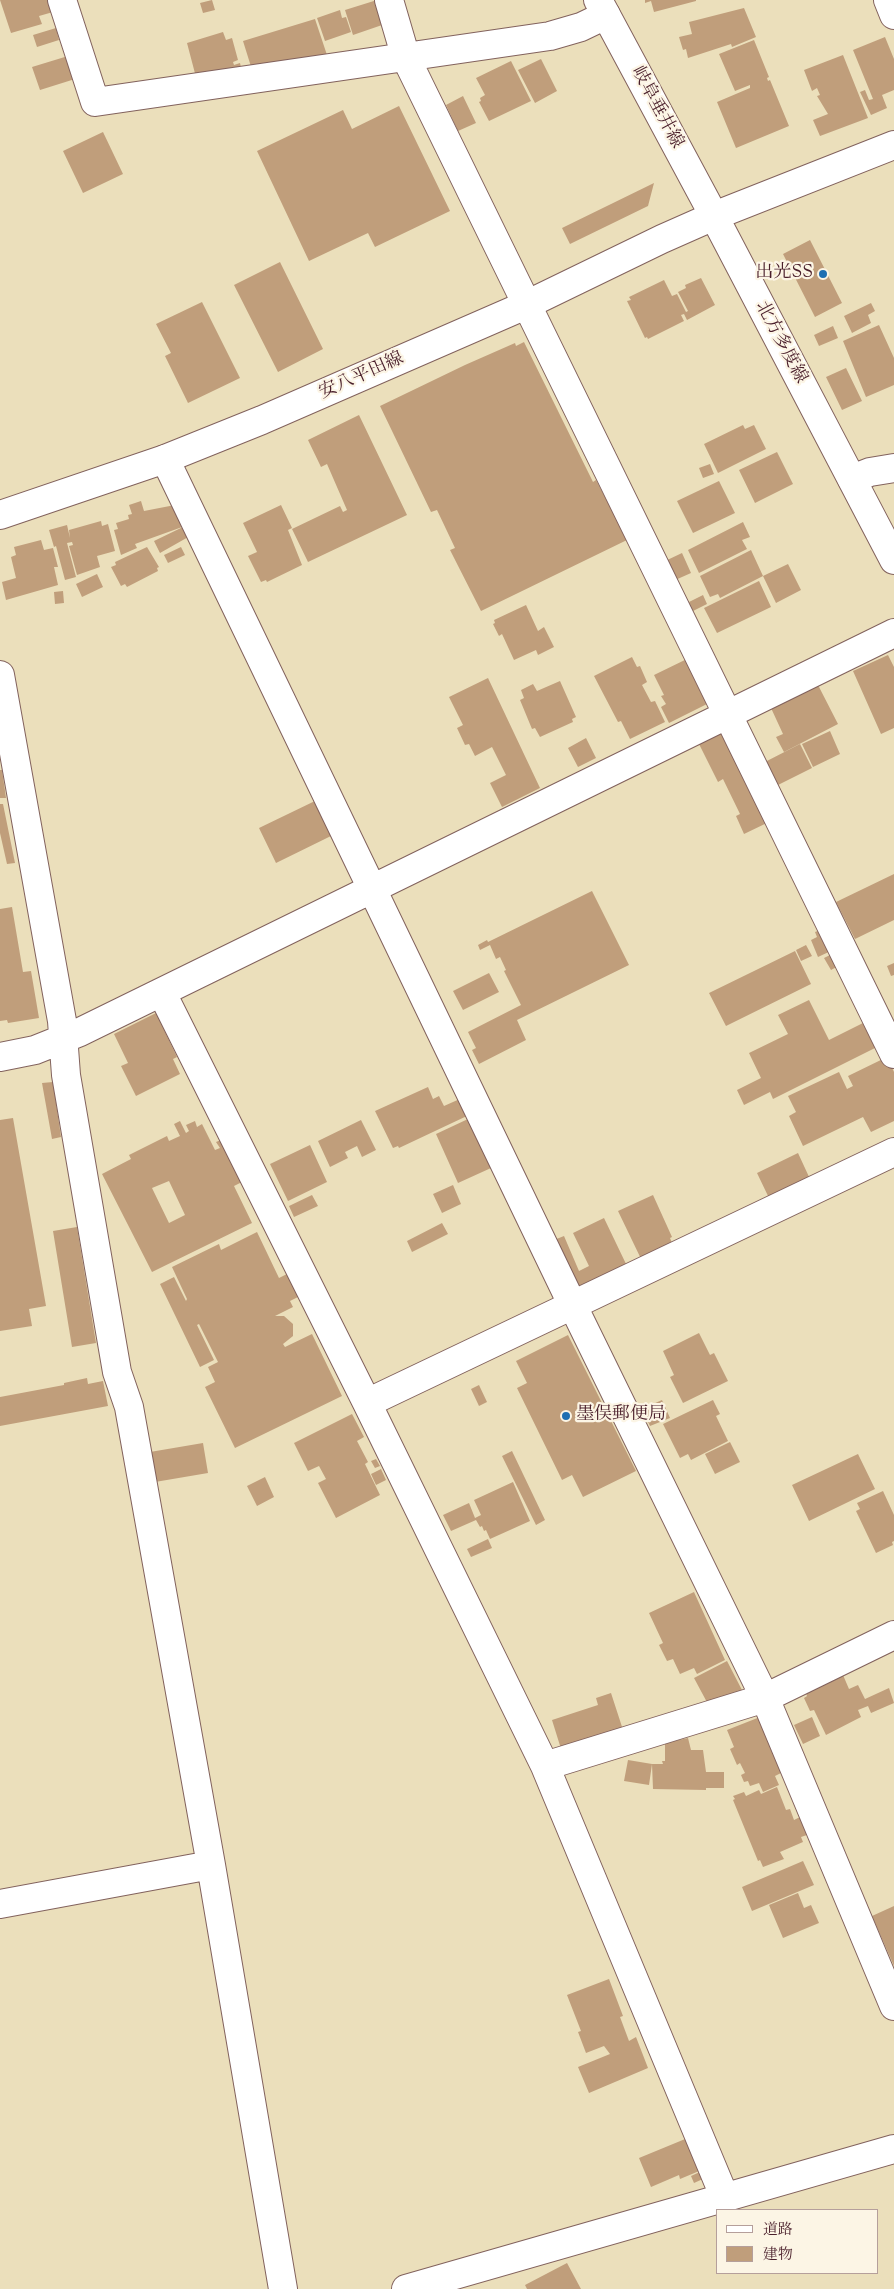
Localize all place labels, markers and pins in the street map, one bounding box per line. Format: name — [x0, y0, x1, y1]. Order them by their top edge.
place label: 出光SS — [756, 263, 813, 285]
marker: 出光SS — [817, 268, 829, 280]
place label: 墨俣郵便局 — [576, 1405, 666, 1427]
marker: 墨俣郵便局 — [560, 1410, 572, 1422]

